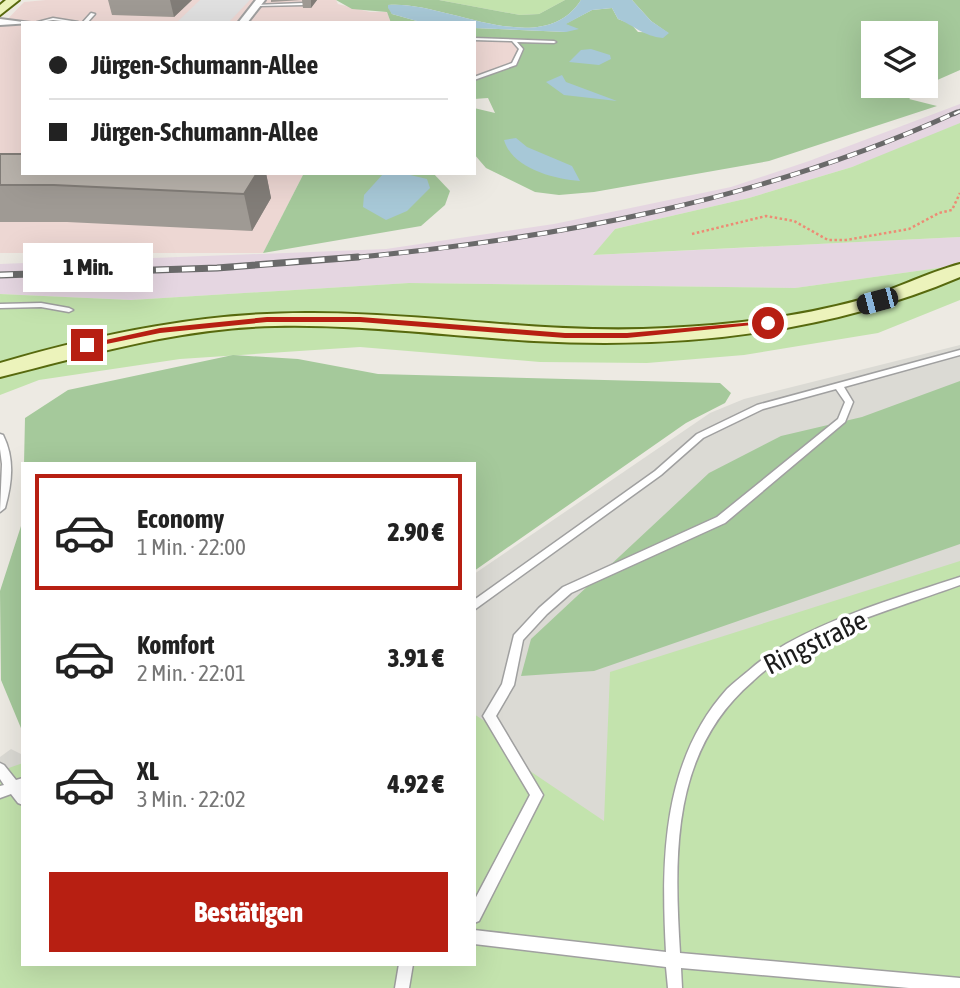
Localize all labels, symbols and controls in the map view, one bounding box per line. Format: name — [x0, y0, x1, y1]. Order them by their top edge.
map controls — [861, 21, 938, 98]
button: layers — [861, 21, 938, 98]
text: Jürgen-Schumann-Allee — [91, 50, 318, 80]
text: Jürgen-Schumann-Allee — [91, 117, 318, 147]
callout: 1 Min. — [22, 244, 152, 292]
text: 1 Min. — [63, 254, 113, 280]
car — [854, 285, 901, 317]
route start — [752, 307, 784, 339]
route end — [71, 329, 103, 361]
icon: car — [53, 501, 116, 564]
text: Economy — [137, 504, 224, 534]
text: 2.90 € — [387, 517, 444, 547]
text: 1 Min. · 22:00 — [137, 534, 246, 560]
street label: Ringstraße — [758, 603, 872, 681]
icon: car — [53, 627, 116, 690]
text: Komfort — [137, 630, 214, 660]
text: 3.91 € — [387, 643, 444, 673]
text: 2 Min. · 22:01 — [137, 660, 246, 686]
icon: car — [53, 753, 116, 816]
text: XL — [137, 756, 159, 786]
text: 4.92 € — [387, 769, 444, 799]
text: 3 Min. · 22:02 — [137, 786, 246, 812]
button: Bestätigen — [49, 872, 448, 952]

